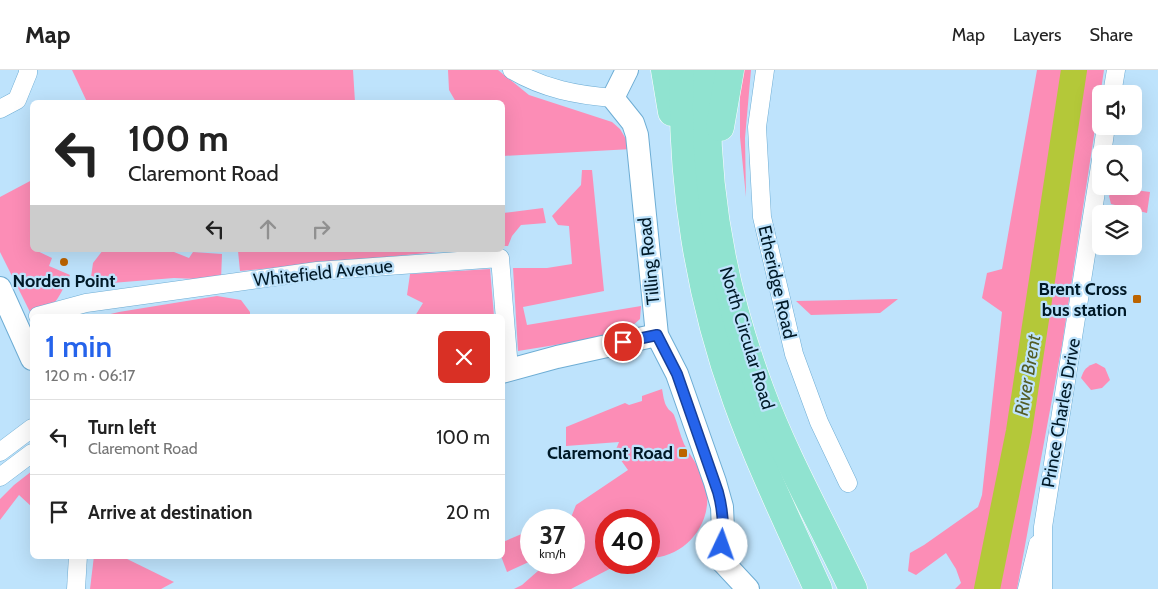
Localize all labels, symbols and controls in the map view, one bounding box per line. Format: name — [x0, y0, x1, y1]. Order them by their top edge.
text: Map — [25, 20, 71, 49]
text: Map — [952, 24, 985, 46]
text: Layers — [1013, 24, 1062, 46]
text: Share — [1090, 24, 1133, 46]
map controls — [1092, 85, 1142, 255]
button: sound — [1092, 85, 1142, 135]
text: 100 m — [128, 117, 229, 160]
icon: left — [45, 120, 110, 185]
button: search — [1092, 145, 1142, 195]
text: Claremont Road — [128, 160, 279, 187]
button: layers — [1092, 205, 1142, 255]
icon: left — [201, 215, 229, 243]
icon: ahead — [254, 215, 282, 243]
icon: right — [307, 215, 335, 243]
street label: Tilling Road — [633, 216, 665, 306]
street label: Etheridge Road — [753, 223, 801, 341]
street label: Whitefield Avenue — [252, 255, 394, 291]
marker: Norden Point — [58, 256, 70, 268]
street label: North Circular Road — [715, 264, 779, 412]
place label: Norden Point — [12, 270, 116, 292]
place label: Brent Cross bus station — [1038, 278, 1127, 321]
marker: Brent Cross bus station — [1131, 293, 1143, 305]
pin — [602, 321, 644, 363]
text: 1 min — [45, 328, 112, 365]
icon: arrive — [609, 328, 637, 356]
button: close — [438, 331, 490, 383]
water label: River Brent — [1010, 332, 1045, 417]
street label: Prince Charles Drive — [1037, 337, 1085, 489]
text: 120 m · 06:17 — [45, 366, 135, 385]
text: Turn left — [88, 416, 156, 439]
icon: left — [45, 423, 73, 451]
text: 100 m — [436, 426, 490, 449]
text: Claremont Road — [88, 439, 198, 458]
place label: Claremont Road — [547, 442, 673, 464]
marker: Claremont Road — [677, 447, 689, 459]
icon: arrive — [45, 498, 73, 526]
text: Arrive at destination — [88, 501, 252, 524]
text: 20 m — [446, 501, 490, 524]
speed limit sign: 40 — [595, 509, 660, 574]
position arrow — [695, 518, 747, 570]
text: 37 — [539, 520, 566, 550]
text: km/h — [539, 546, 566, 561]

